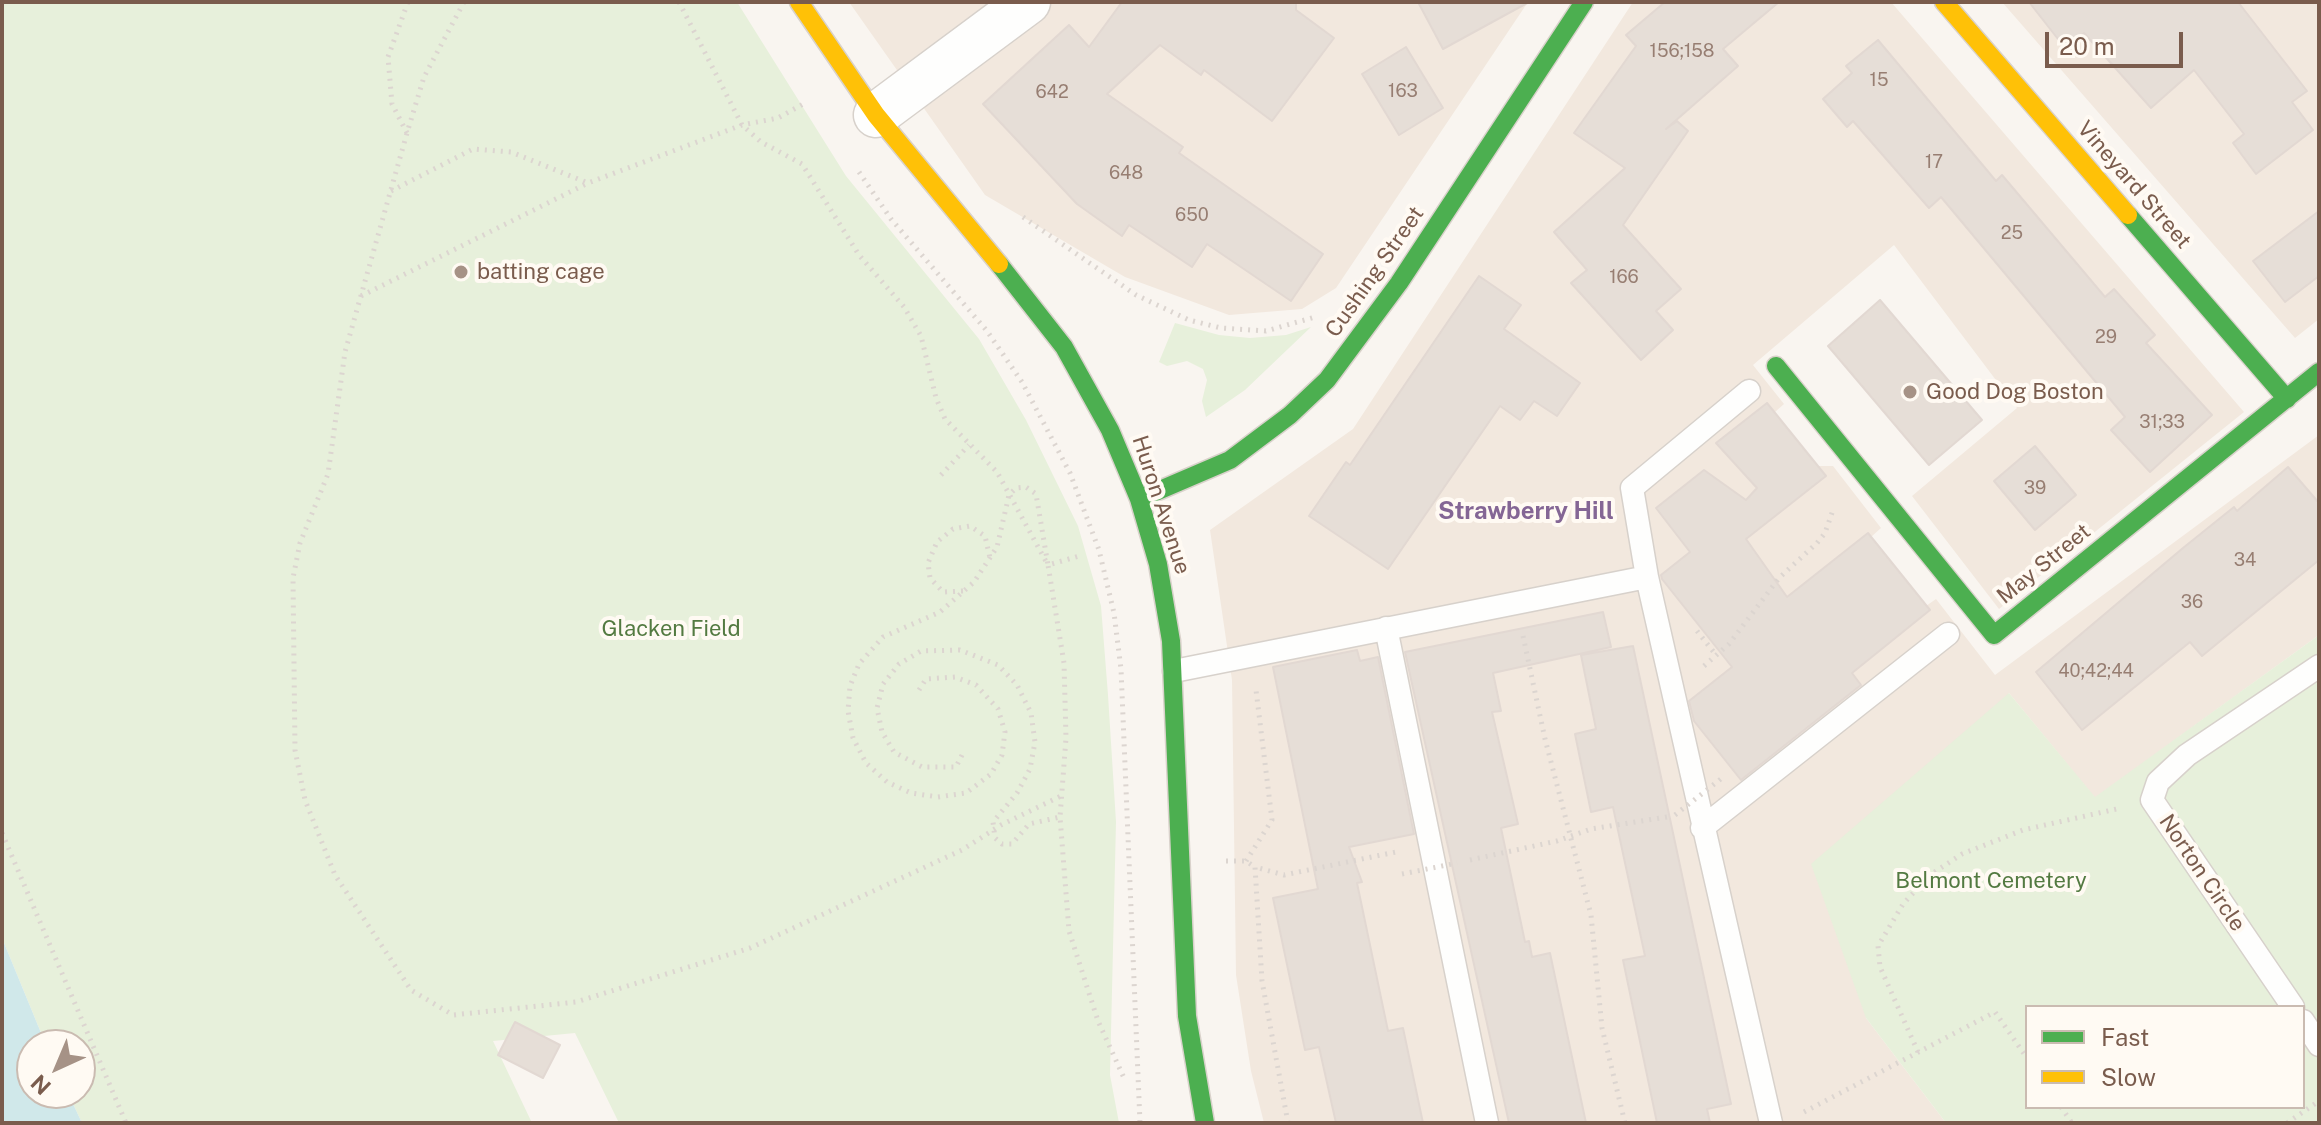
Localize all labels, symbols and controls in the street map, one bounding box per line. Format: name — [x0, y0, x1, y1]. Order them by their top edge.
scale bar — [2049, 16, 2187, 66]
text: 20 m — [2059, 32, 2115, 60]
house number: 156;158 — [1650, 40, 1714, 62]
house number: 15 — [1870, 69, 1888, 91]
house number: 163 — [1388, 80, 1418, 102]
house number: 642 — [1035, 81, 1069, 103]
street label: Vineyard Street — [2071, 116, 2197, 254]
house number: 17 — [1925, 151, 1943, 173]
house number: 648 — [1109, 162, 1143, 184]
street label: Cushing Street — [1320, 202, 1430, 342]
house number: 650 — [1175, 204, 1209, 226]
house number: 25 — [2001, 222, 2023, 244]
place label: batting cage — [477, 259, 605, 285]
marker: batting cage — [452, 263, 470, 281]
house number: 166 — [1609, 266, 1639, 288]
house number: 29 — [2095, 326, 2117, 348]
place label: Good Dog Boston — [1926, 379, 2104, 405]
marker: Good Dog Boston — [1901, 383, 1919, 401]
house number: 31;33 — [2139, 411, 2185, 433]
street label: Huron Avenue — [1126, 432, 1196, 578]
house number: 39 — [2024, 477, 2046, 499]
district label: Strawberry Hill — [1438, 498, 1614, 526]
street label: May Street — [1992, 518, 2096, 610]
house number: 34 — [2234, 549, 2256, 571]
house number: 36 — [2181, 591, 2203, 613]
park label: Glacken Field — [601, 616, 741, 642]
house number: 40;42;44 — [2058, 660, 2134, 682]
street label: Norton Circle — [2153, 809, 2251, 937]
park label: Belmont Cemetery — [1895, 868, 2087, 894]
legend — [2025, 1005, 2305, 1109]
text: Fast — [2101, 1023, 2149, 1051]
north arrow — [16, 1029, 96, 1109]
text: Slow — [2101, 1063, 2156, 1091]
text: N — [25, 1069, 56, 1100]

